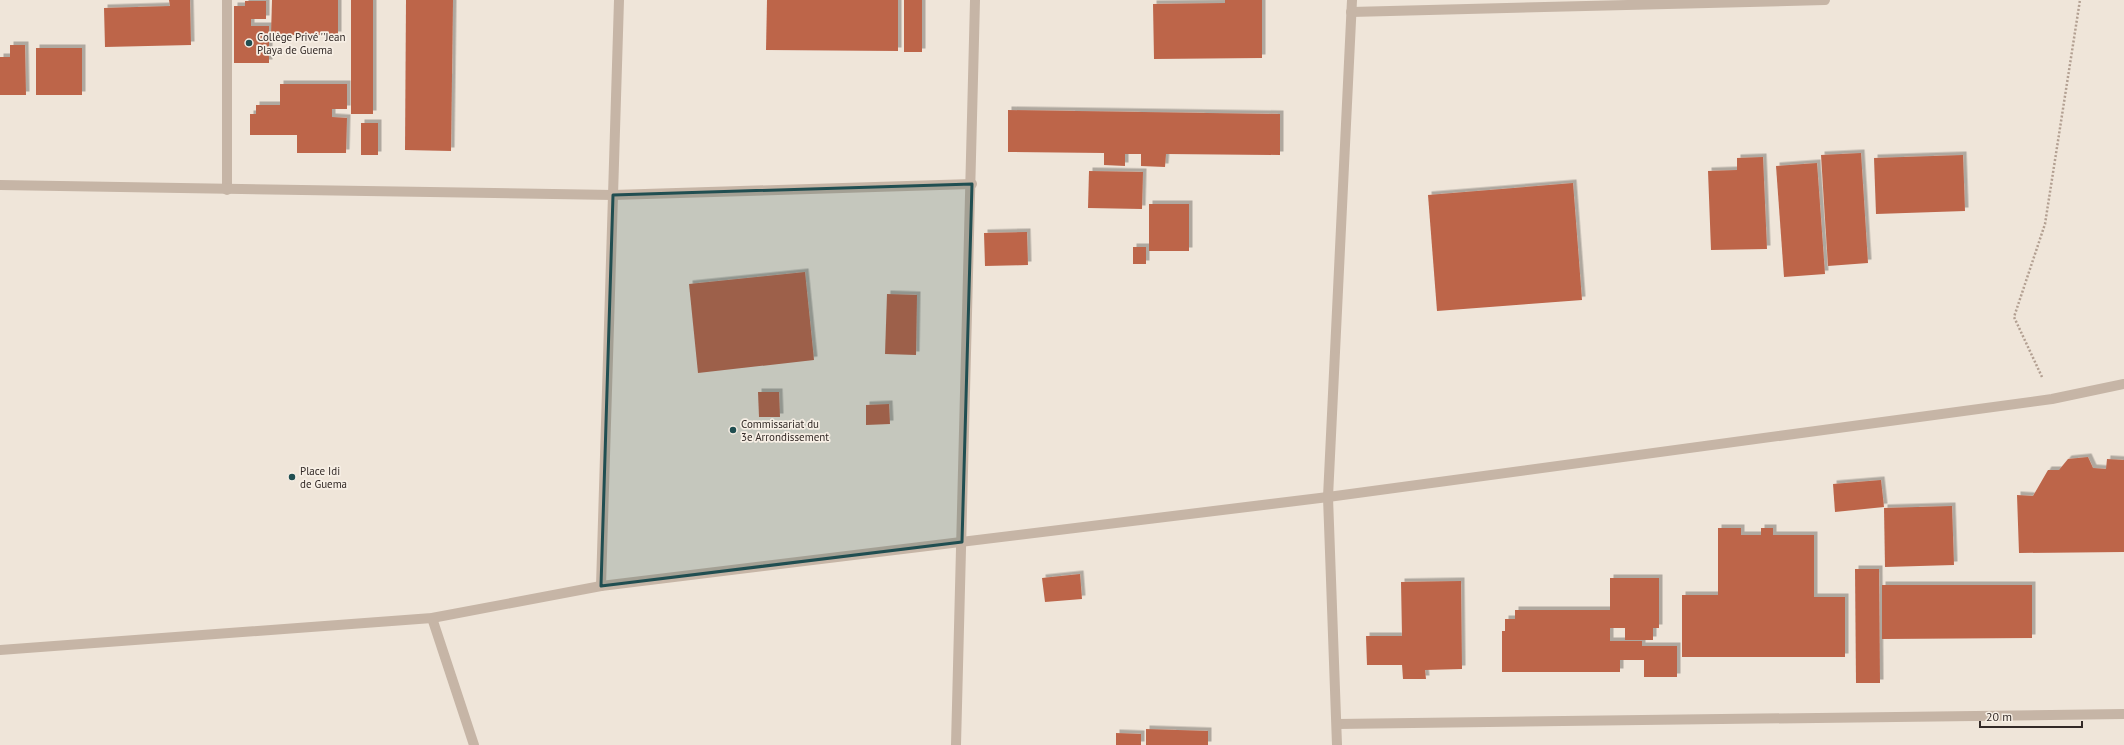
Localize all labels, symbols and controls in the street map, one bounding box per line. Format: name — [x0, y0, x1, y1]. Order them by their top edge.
place label: Collège Privé ''Jean Playa de Guema — [257, 30, 346, 57]
marker: Collège Privé ''Jean Playa de Guema — [244, 38, 254, 48]
place label: Commissariat du 3e Arrondissement — [741, 417, 829, 444]
marker: Commissariat du 3e Arrondissement — [728, 425, 738, 435]
place label: Place Idi de Guema — [300, 464, 347, 491]
marker: Place Idi de Guema — [287, 472, 297, 482]
scale bar — [1980, 703, 2082, 729]
text: 20 m — [1986, 709, 2012, 724]

